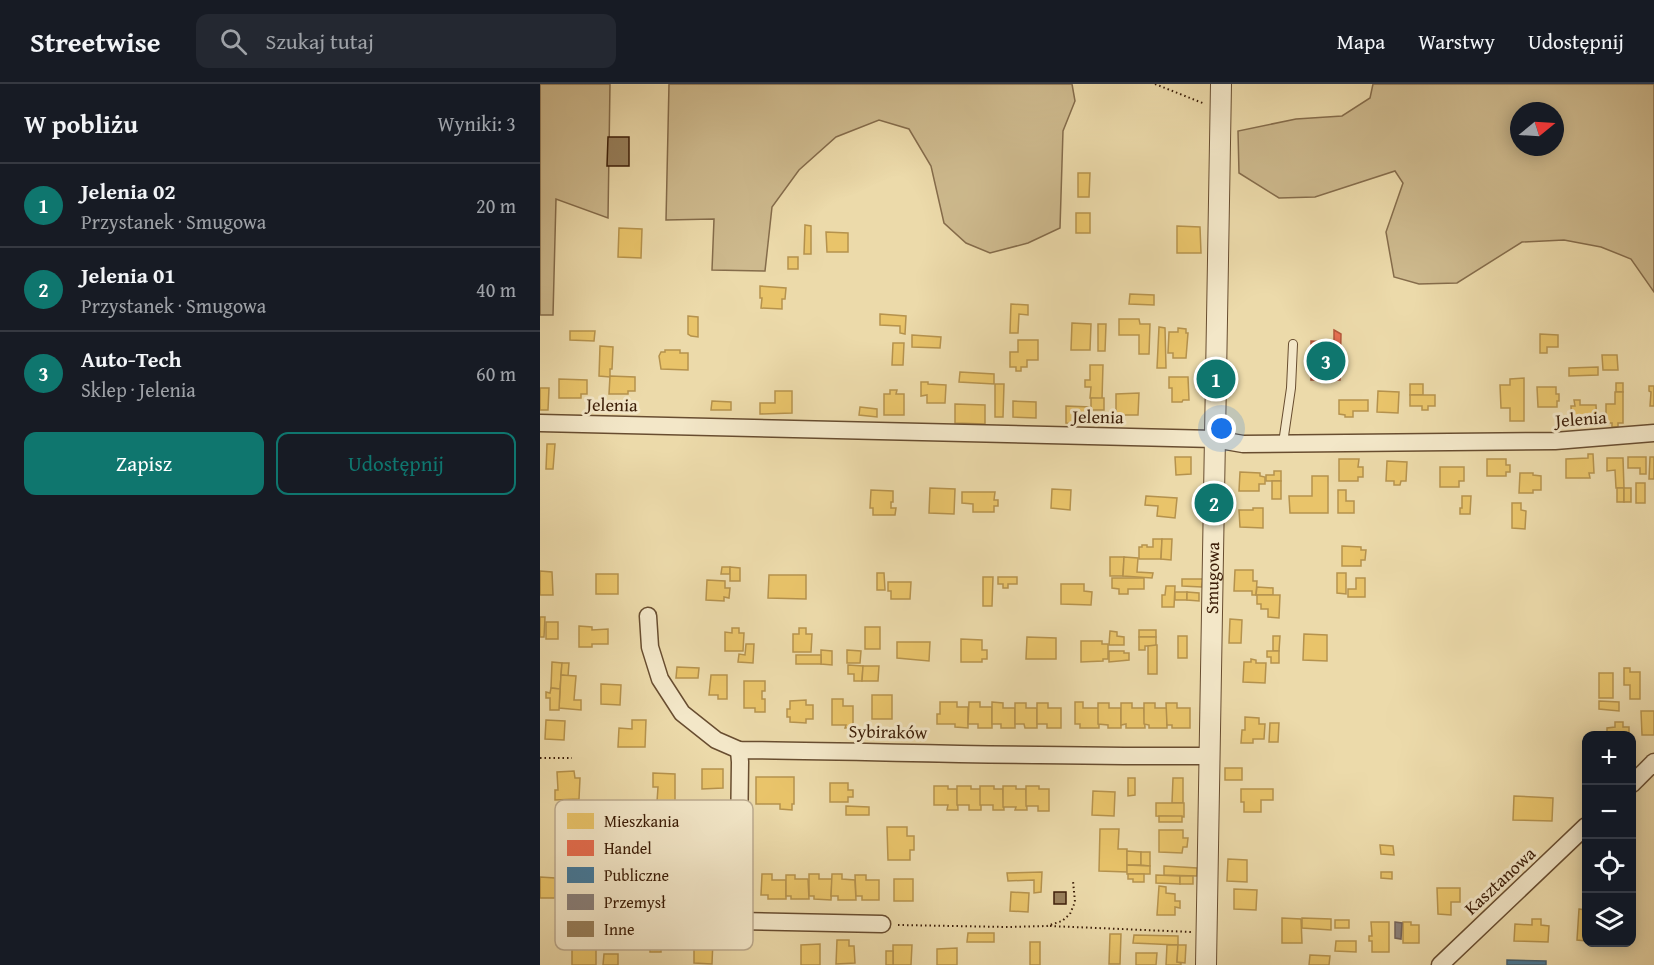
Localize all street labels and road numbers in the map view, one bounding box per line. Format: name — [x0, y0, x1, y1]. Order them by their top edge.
street label: Jelenia — [584, 391, 638, 418]
street label: Jelenia — [1070, 403, 1124, 430]
street label: Jelenia — [1552, 403, 1608, 434]
street label: Smugowa — [1198, 541, 1226, 614]
street label: Sybiraków — [848, 717, 928, 746]
street label: Kasztanowa — [1458, 840, 1542, 921]

